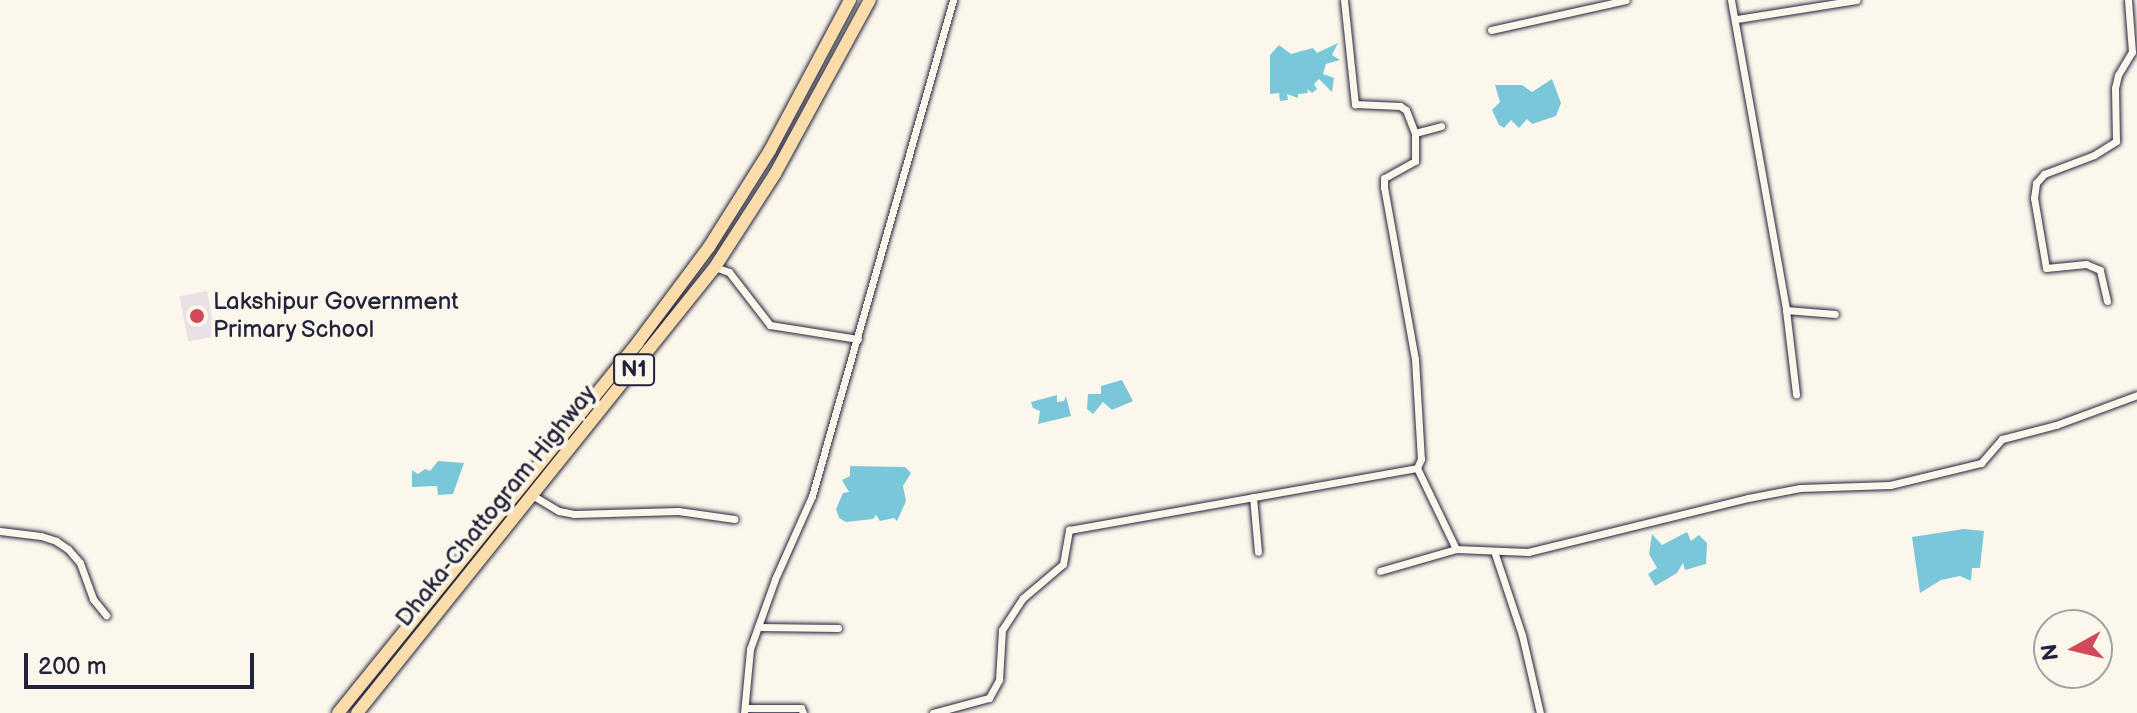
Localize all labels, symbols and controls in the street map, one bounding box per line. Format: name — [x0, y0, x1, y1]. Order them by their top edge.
place label: Lakshipur Government Primary School — [213, 288, 459, 344]
marker: Lakshipur Government Primary School — [188, 307, 206, 325]
road number: N1 — [612, 352, 656, 388]
street label: Dhaka-Chattogram Highway — [390, 380, 602, 632]
north arrow — [2033, 609, 2113, 689]
scale bar — [28, 637, 258, 687]
text: N — [2036, 642, 2065, 662]
text: 200 m — [38, 652, 107, 681]

